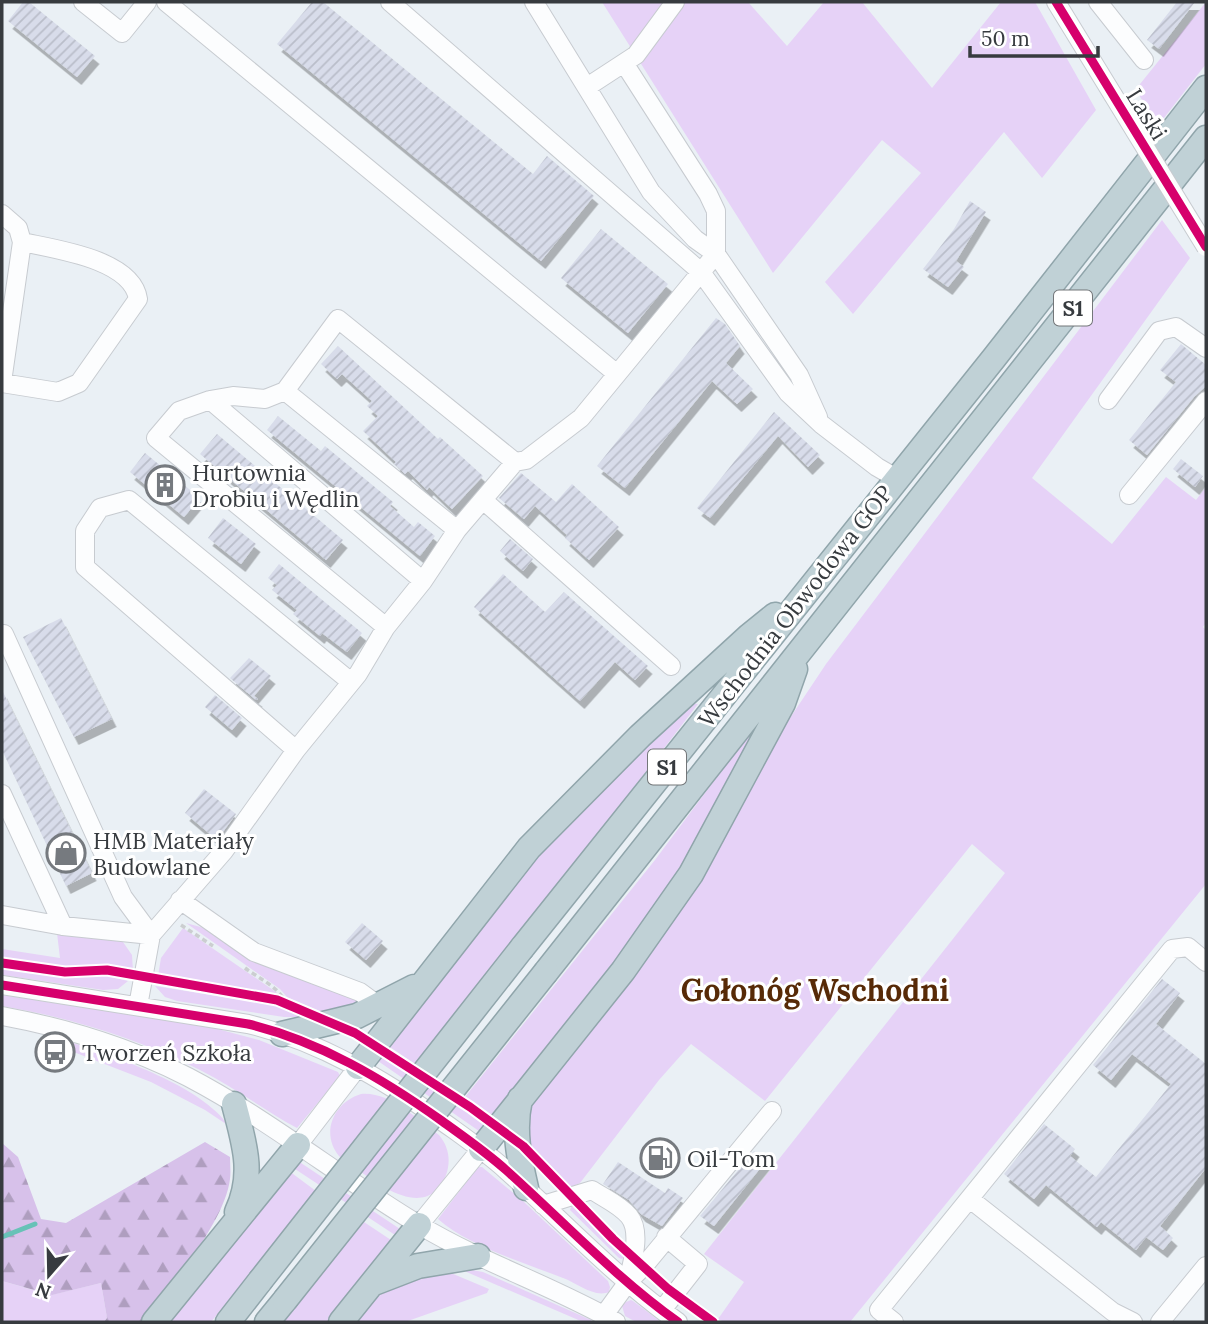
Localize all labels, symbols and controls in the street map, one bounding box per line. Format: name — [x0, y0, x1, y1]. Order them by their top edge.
scale bar — [970, 14, 1098, 58]
text: 50 m — [981, 25, 1030, 52]
street label: Laski — [1120, 83, 1174, 145]
road number: S1 — [1054, 290, 1092, 326]
place label: Hurtownia Drobiu i Wędlin — [192, 458, 359, 513]
building icon: Hurtownia Drobiu i Wędlin — [144, 464, 186, 506]
street label: Wschodnia Obwodowa GOP — [691, 479, 899, 733]
road number: S1 — [648, 750, 686, 784]
place label: HMB Materiały Budowlane — [93, 826, 255, 881]
shop icon: HMB Materiały Budowlane — [45, 832, 87, 874]
district label: Gołonóg Wschodni — [681, 971, 949, 1010]
bus stop icon: Tworzeń Szkoła — [34, 1031, 76, 1073]
place label: Tworzeń Szkoła — [82, 1038, 252, 1067]
fuel station icon: Oil-Tom — [639, 1137, 681, 1179]
place label: Oil-Tom — [687, 1144, 775, 1173]
north arrow — [14, 1240, 84, 1310]
text: N — [32, 1277, 54, 1305]

